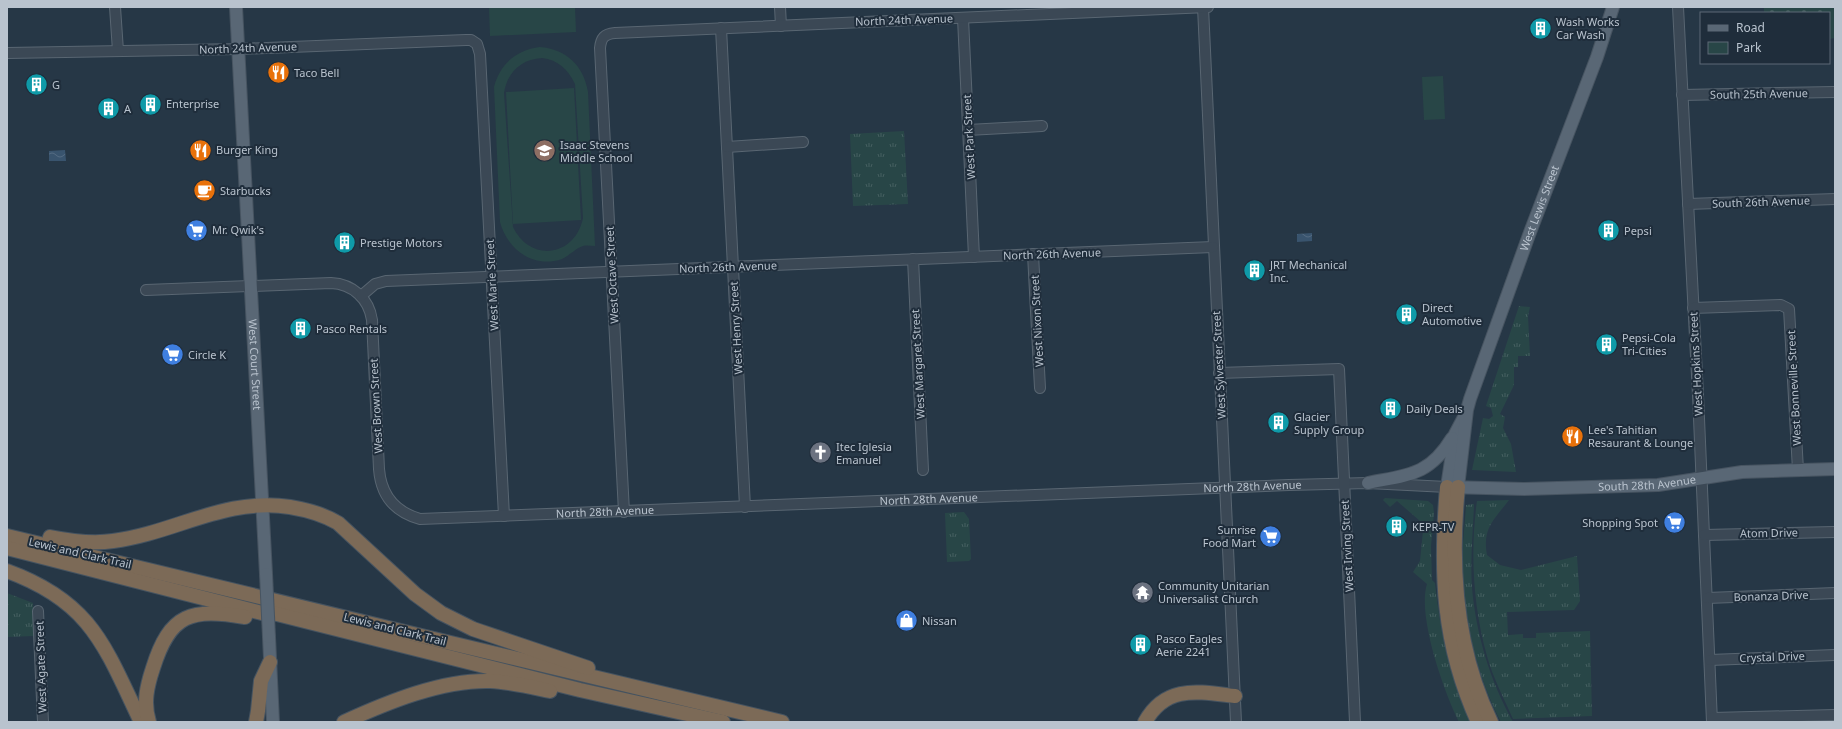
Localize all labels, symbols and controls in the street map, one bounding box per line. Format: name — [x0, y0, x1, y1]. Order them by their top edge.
street label: North 24th Avenue — [855, 10, 953, 29]
legend — [1700, 12, 1830, 64]
place label: Wash Works Car Wash — [1556, 14, 1619, 42]
building icon: Wash Works Car Wash — [1528, 15, 1554, 41]
text: Road — [1736, 19, 1765, 36]
street label: North 24th Avenue — [199, 38, 297, 57]
text: Park — [1736, 39, 1762, 56]
restaurant icon: Taco Bell — [266, 60, 292, 86]
place label: Taco Bell — [294, 65, 339, 80]
building icon: G — [24, 72, 50, 98]
place label: G — [52, 77, 60, 92]
street label: South 25th Avenue — [1710, 85, 1808, 102]
building icon: Enterprise — [137, 91, 163, 117]
street label: West Park Street — [959, 94, 978, 180]
building icon: A — [95, 96, 121, 122]
place label: Enterprise — [166, 96, 219, 111]
place label: A — [124, 101, 132, 116]
restaurant icon: Burger King — [187, 137, 213, 163]
place label: Isaac Stevens Middle School — [560, 137, 633, 165]
school or university icon: Isaac Stevens Middle School — [531, 138, 557, 164]
place label: Burger King — [216, 142, 278, 157]
street label: West Lewis Street — [1516, 163, 1562, 253]
cafe icon: Starbucks — [192, 178, 218, 204]
place label: Starbucks — [220, 183, 271, 198]
street label: South 26th Avenue — [1712, 192, 1810, 211]
supermarket icon: Mr. Qwik's — [184, 217, 210, 243]
building icon: Pepsi — [1596, 218, 1622, 244]
place label: Mr. Qwik's — [212, 222, 264, 237]
place label: Pepsi — [1624, 223, 1652, 238]
street label: West Octave Street — [601, 226, 622, 324]
building icon: Prestige Motors — [332, 230, 358, 256]
place label: Prestige Motors — [360, 235, 442, 250]
street label: West Marie Street — [482, 239, 501, 331]
street label: North 26th Avenue — [1003, 244, 1101, 263]
street label: North 26th Avenue — [679, 257, 777, 276]
place label: JRT Mechanical Inc. — [1269, 257, 1347, 285]
building icon: JRT Mechanical Inc. — [1241, 258, 1267, 284]
street label: West Nixon Street — [1027, 275, 1046, 367]
street label: West Henry Street — [726, 281, 745, 375]
place label: Direct Automotive — [1422, 300, 1482, 328]
building icon: Direct Automotive — [1393, 301, 1419, 327]
street label: West Margaret Street — [907, 309, 928, 419]
street label: West Sylvester Street — [1208, 311, 1229, 419]
street label: West Hopkins Street — [1685, 312, 1706, 416]
building icon: Pasco Rentals — [287, 316, 313, 342]
street label: West Court Street — [246, 319, 265, 410]
place label: Pasco Rentals — [316, 321, 387, 336]
place label: Pepsi-Cola Tri-Cities — [1622, 330, 1676, 358]
street label: West Bonneville Street — [1783, 330, 1804, 446]
building icon: Pepsi-Cola Tri-Cities — [1593, 331, 1619, 357]
supermarket icon: Circle K — [160, 342, 186, 368]
place label: Circle K — [188, 347, 226, 362]
street label: West Brown Street — [366, 358, 385, 454]
building icon: Daily Deals — [1378, 396, 1404, 422]
place label: Daily Deals — [1406, 401, 1463, 416]
place label: Glacier Supply Group — [1294, 409, 1364, 437]
building icon: Glacier Supply Group — [1266, 410, 1292, 436]
place label: Lee's Tahitian Resaurant & Lounge — [1588, 422, 1693, 450]
restaurant icon: Lee's Tahitian Resaurant & Lounge — [1559, 423, 1585, 449]
place label: Itec Iglesia Emanuel — [836, 439, 892, 467]
church icon: Itec Iglesia Emanuel — [808, 440, 834, 466]
street label: South 28th Avenue — [1598, 471, 1697, 494]
street label: North 28th Avenue — [1203, 477, 1302, 495]
street label: North 28th Avenue — [879, 489, 978, 508]
street label: West Irving Street — [1337, 500, 1356, 592]
street label: North 28th Avenue — [556, 502, 654, 521]
supermarket icon: Shopping Spot — [1661, 510, 1687, 536]
building icon: KEPR-TV — [1384, 514, 1410, 540]
place label: Shopping Spot — [1582, 515, 1658, 530]
place label: KEPR-TV — [1412, 519, 1455, 534]
place label: Sunrise Food Mart — [1203, 522, 1256, 550]
supermarket icon: Sunrise Food Mart — [1258, 523, 1284, 549]
street label: Atom Drive — [1740, 524, 1798, 541]
street label: Lewis and Clark Trail — [27, 533, 133, 572]
place label: Community Unitarian Universalist Church — [1158, 578, 1269, 606]
temple icon: Community Unitarian Universalist Church — [1130, 579, 1156, 605]
street label: Bonanza Drive — [1733, 587, 1809, 604]
shop icon: Nissan — [894, 608, 920, 634]
street label: Lewis and Clark Trail — [342, 609, 448, 648]
place label: Nissan — [922, 613, 957, 628]
street label: West Agate Street — [31, 621, 50, 713]
place label: Pasco Eagles Aerie 2241 — [1156, 631, 1222, 659]
building icon: Pasco Eagles Aerie 2241 — [1127, 632, 1153, 658]
street label: Crystal Drive — [1739, 648, 1805, 665]

